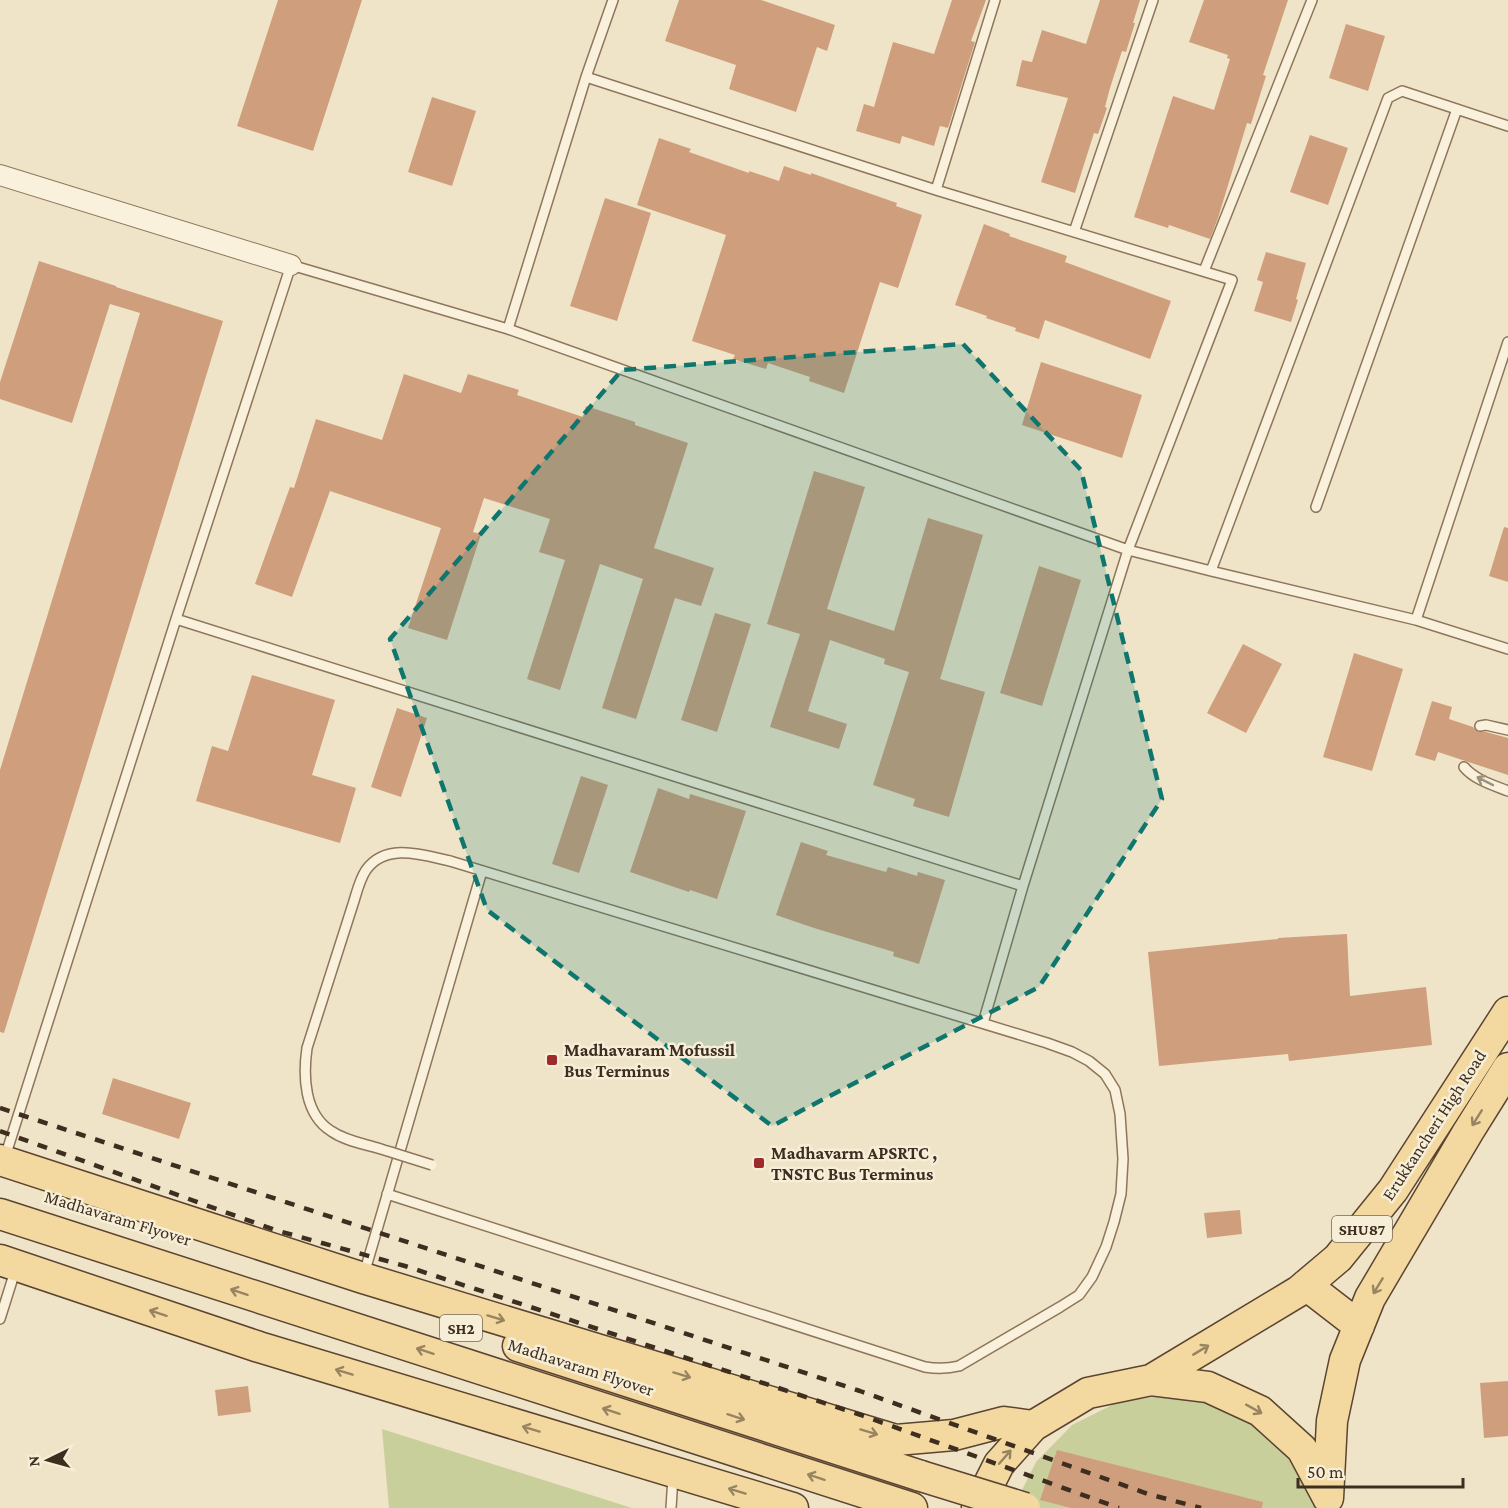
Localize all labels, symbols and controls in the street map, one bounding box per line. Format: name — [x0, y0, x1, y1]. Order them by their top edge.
one-way arrow — [1476, 775, 1494, 786]
place label: Madhavaram Mofussil Bus Terminus — [564, 1040, 735, 1081]
street label: Erukkancheri High Road — [1378, 1046, 1490, 1204]
marker: Madhavaram Mofussil Bus Terminus — [545, 1053, 559, 1067]
one-way arrow — [1471, 1109, 1483, 1126]
place label: Madhavarm APSRTC , TNSTC Bus Terminus — [771, 1143, 937, 1184]
marker: Madhavarm APSRTC , TNSTC Bus Terminus — [752, 1156, 766, 1170]
street label: Madhavaram Flyover — [42, 1186, 194, 1250]
road number: SHU87 — [1332, 1216, 1392, 1242]
one-way arrow — [1371, 1277, 1383, 1294]
one-way arrow — [230, 1286, 249, 1297]
one-way arrow — [149, 1307, 168, 1318]
one-way arrow — [486, 1313, 505, 1324]
road number: SH2 — [440, 1315, 482, 1341]
street label: Madhavaram Flyover — [505, 1334, 657, 1400]
one-way arrow — [1193, 1343, 1210, 1356]
one-way arrow — [416, 1345, 435, 1356]
one-way arrow — [335, 1366, 354, 1377]
one-way arrow — [673, 1370, 692, 1381]
one-way arrow — [1245, 1404, 1263, 1415]
one-way arrow — [602, 1405, 621, 1416]
one-way arrow — [726, 1412, 745, 1423]
one-way arrow — [522, 1423, 541, 1434]
one-way arrow — [859, 1427, 878, 1438]
north arrow — [18, 1430, 78, 1490]
one-way arrow — [999, 1449, 1012, 1465]
scale bar — [1298, 1451, 1463, 1489]
text: N — [25, 1455, 42, 1467]
text: 50 m — [1307, 1462, 1344, 1482]
one-way arrow — [807, 1471, 826, 1482]
one-way arrow — [728, 1485, 747, 1496]

